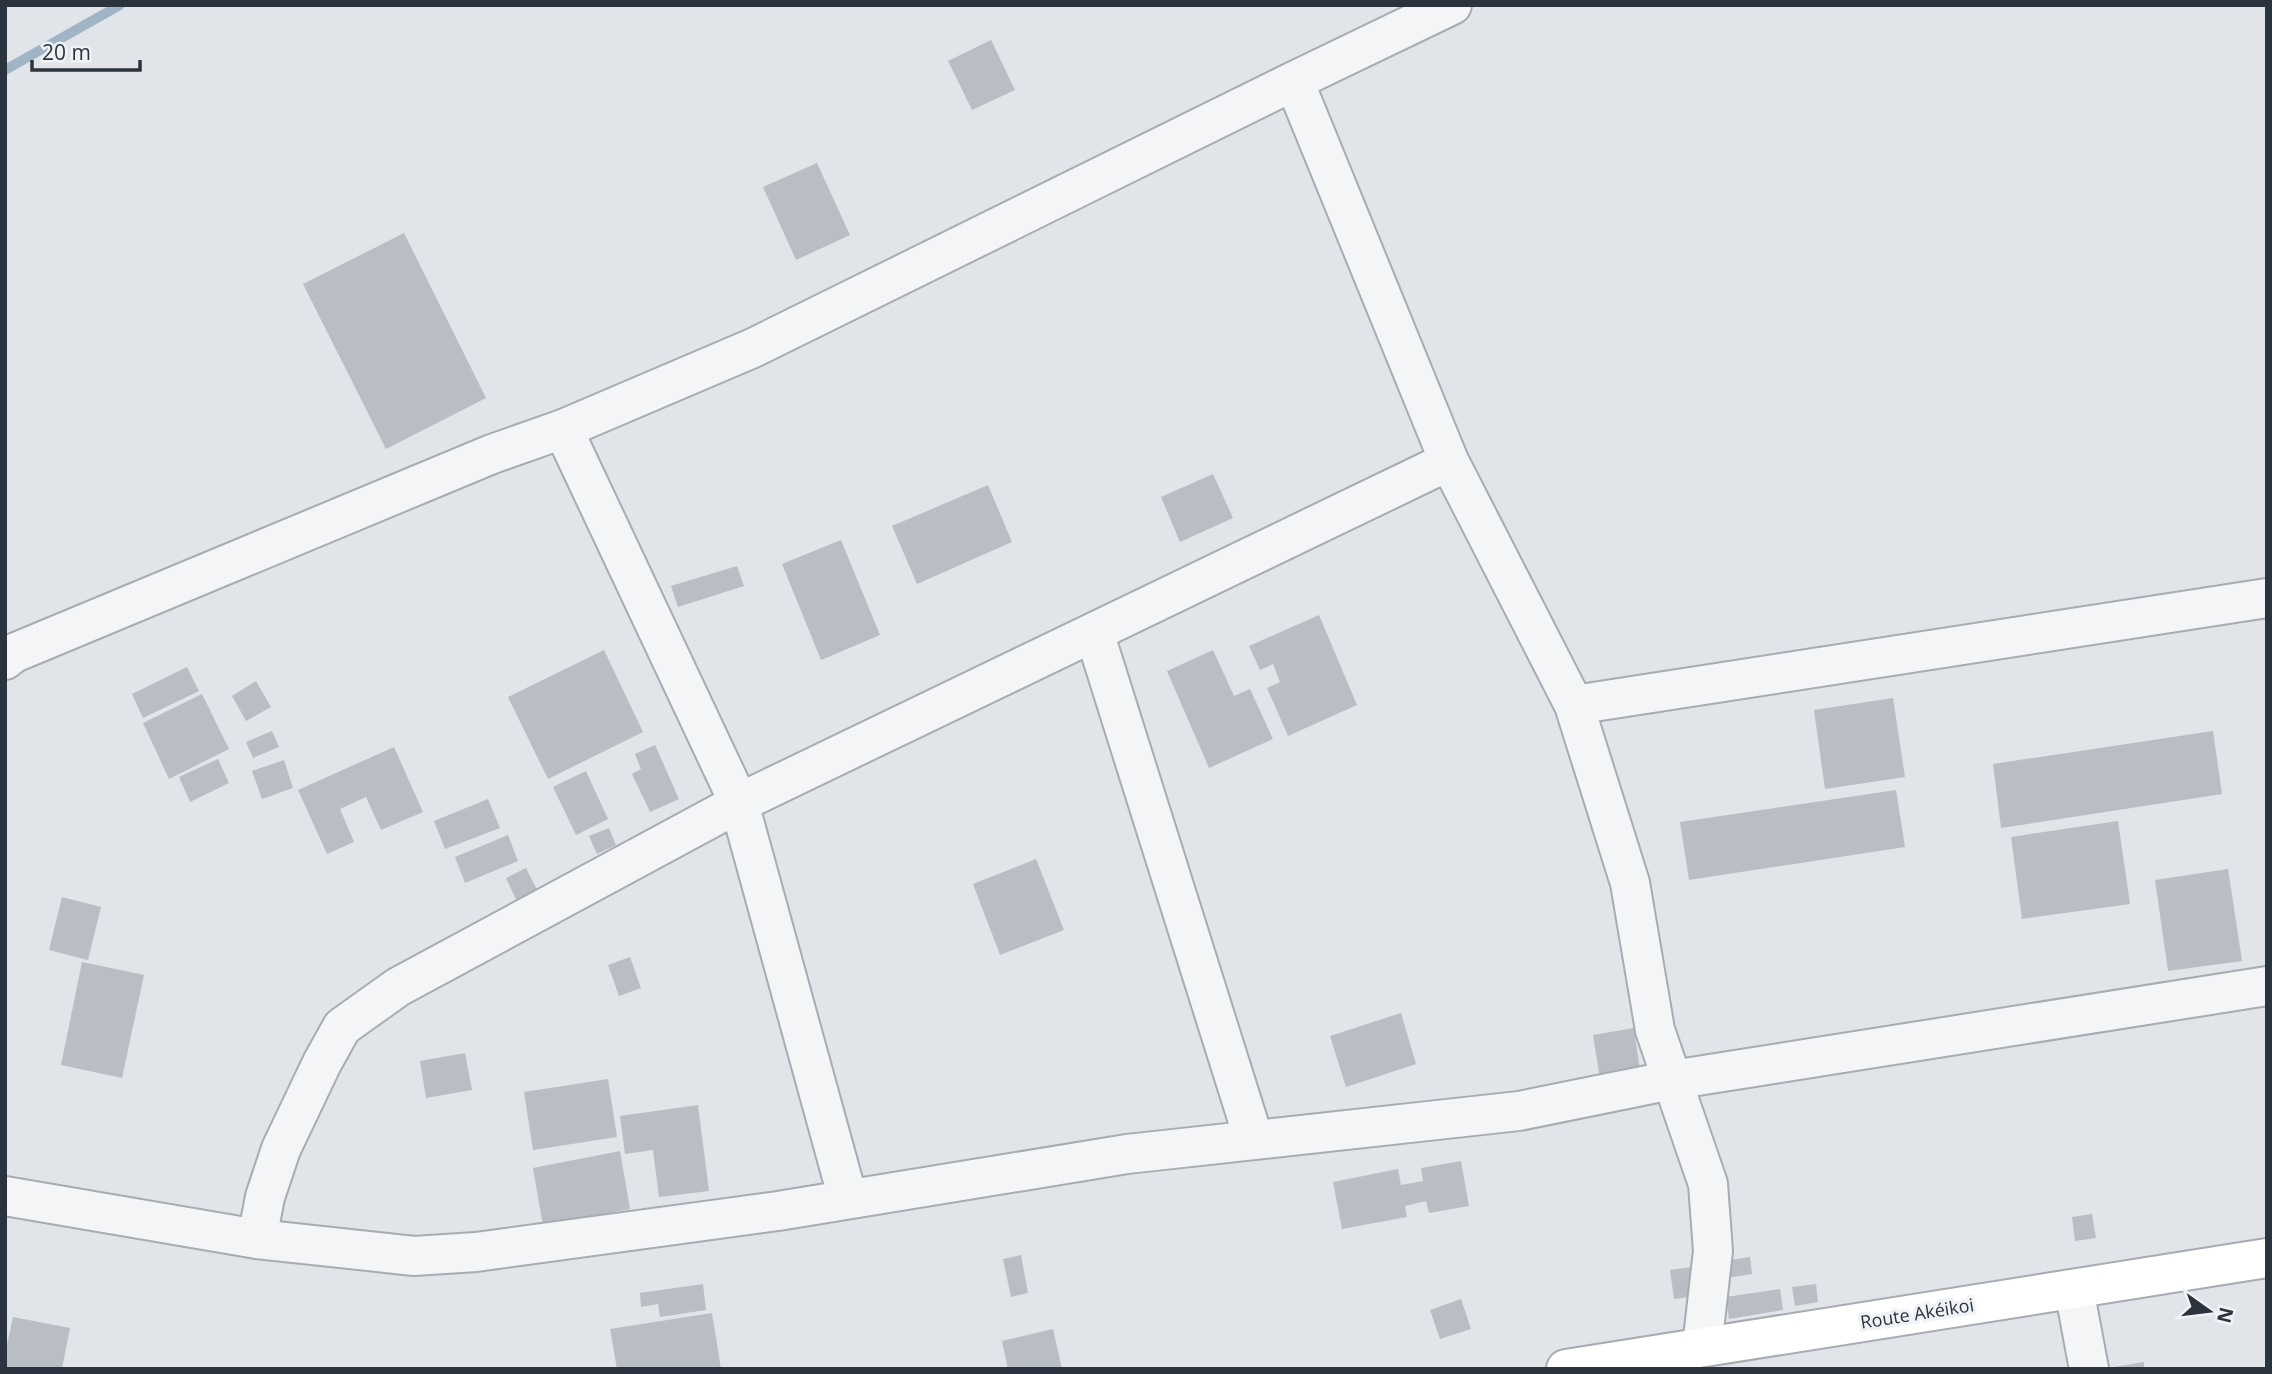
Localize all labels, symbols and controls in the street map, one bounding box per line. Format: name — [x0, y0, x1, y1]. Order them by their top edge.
scale bar — [32, 28, 140, 72]
text: 20 m — [42, 38, 91, 66]
north arrow — [2174, 1276, 2244, 1346]
street label: Route Akéikoi — [1859, 1292, 1975, 1334]
text: N — [2211, 1304, 2240, 1326]

